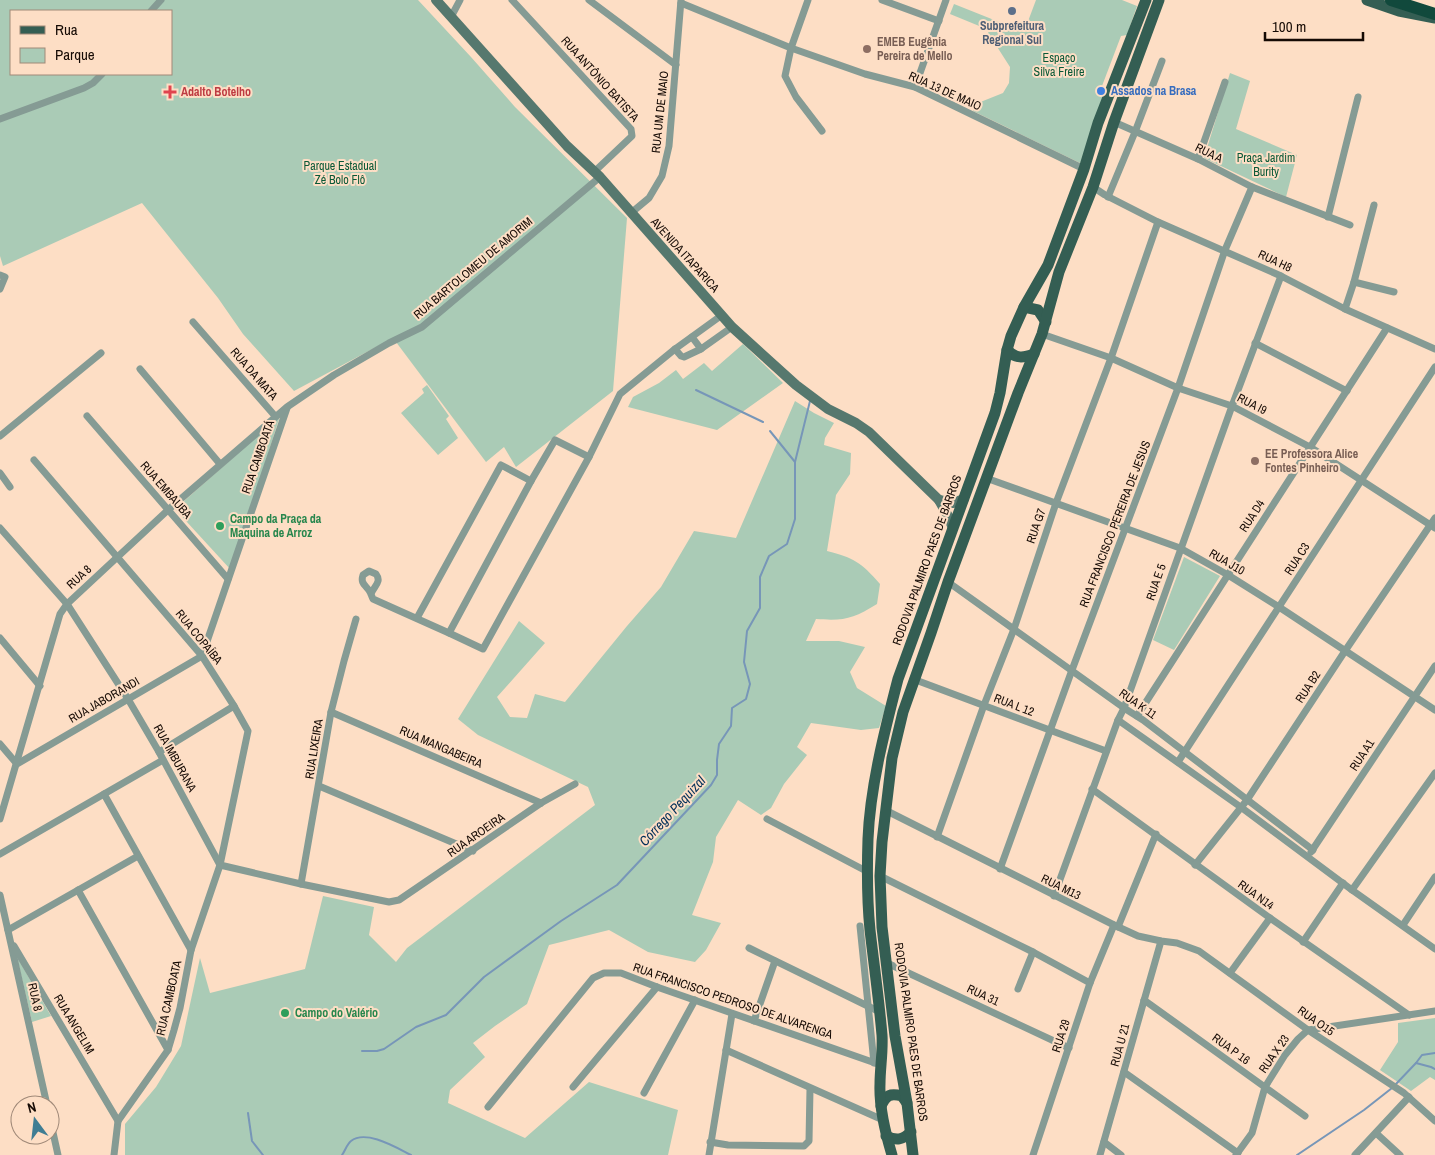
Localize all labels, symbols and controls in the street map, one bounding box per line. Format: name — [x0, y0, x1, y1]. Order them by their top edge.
marker: Subprefeitura Regional Sul — [1006, 5, 1018, 17]
legend — [10, 10, 172, 75]
scale bar — [1265, 10, 1362, 42]
text: 100 m — [1272, 16, 1306, 37]
place label: Subprefeitura Regional Sul — [980, 18, 1045, 48]
text: Rua — [55, 19, 78, 40]
street label: RUA ANTÔNIO BATISTA — [557, 33, 643, 125]
place label: EMEB Eugênia Pereira de Mello — [877, 34, 952, 64]
marker: EMEB Eugênia Pereira de Mello — [861, 43, 873, 55]
text: Parque — [55, 44, 95, 65]
park label: Espaço Silva Freire — [1034, 50, 1084, 80]
street label: RUA 13 DE MAIO — [906, 68, 984, 114]
street label: RUA UM DE MAIO — [648, 70, 672, 154]
place label: Assados na Brasa — [1111, 83, 1197, 99]
place label: Adalto Botelho — [181, 84, 251, 100]
marker: Adalto Botelho — [163, 85, 177, 99]
marker: Assados na Brasa — [1095, 85, 1107, 97]
street label: RUA A — [1192, 139, 1226, 167]
park label: Praça Jardim Burity — [1237, 150, 1295, 180]
park label: Parque Estadual Zé Bolo Flô — [304, 158, 376, 188]
street label: RUA BARTOLOMEU DE AMORIM — [410, 213, 536, 323]
street label: AVENIDA ITAPARICA — [647, 214, 723, 296]
street label: RUA H8 — [1256, 246, 1294, 276]
street label: RUA DA MATA — [227, 344, 282, 404]
street label: RUA I9 — [1234, 390, 1270, 418]
street label: RUA CAMBOATÁ — [238, 418, 278, 496]
street label: RUA FRANCISCO PEREIRA DE JESUS — [1076, 438, 1154, 610]
place label: EE Professora Alice Fontes Pinheiro — [1265, 446, 1359, 476]
marker: EE Professora Alice Fontes Pinheiro — [1249, 455, 1261, 467]
street label: RUA EMBAUBA — [137, 458, 196, 522]
street label: RODOVIA PALMIRO PAES DE BARROS — [889, 472, 965, 647]
street label: RUA D4 — [1236, 496, 1269, 535]
street label: RUA G7 — [1023, 506, 1050, 546]
place label: Campo da Praça da Maquina de Arroz — [230, 511, 322, 541]
marker: Campo da Praça da Maquina de Arroz — [214, 520, 226, 532]
street label: RUA C3 — [1281, 540, 1313, 578]
street label: RUA J10 — [1206, 545, 1248, 579]
street label: RUA 8 — [63, 561, 95, 593]
street label: RUA E 5 — [1142, 561, 1170, 602]
street label: RUA COPAÍBA — [172, 606, 226, 668]
street label: RUA B2 — [1292, 668, 1324, 706]
street label: RUA JABORANDI — [66, 673, 142, 727]
street label: RUA K 11 — [1116, 685, 1160, 723]
street label: RUA L 12 — [992, 690, 1036, 720]
street label: RUA LIXEIRA — [301, 717, 327, 780]
street label: RUA IMBURANA — [150, 721, 200, 795]
street label: RUA MANGABEIRA — [397, 722, 485, 772]
street label: RUA A1 — [1346, 736, 1378, 774]
water label: Córrego Pequizal — [635, 772, 709, 850]
street label: RUA AROEIRA — [444, 809, 508, 861]
street label: RUA M13 — [1039, 871, 1083, 903]
street label: RUA N14 — [1235, 876, 1278, 914]
street label: RODOVIA PALMIRO PAES DE BARROS — [891, 942, 932, 1123]
street label: RUA CAMBOATA — [153, 958, 186, 1037]
street label: RUA FRANCISCO PEDROSO DE ALVARENGA — [631, 959, 835, 1043]
street label: RUA 8 — [24, 981, 46, 1013]
street label: RUA 31 — [964, 981, 1002, 1010]
street label: RUA ANGELIM — [50, 991, 98, 1057]
street label: RUA O15 — [1294, 1003, 1338, 1040]
place label: Campo do Valério — [295, 1005, 378, 1021]
marker: Campo do Valério — [279, 1007, 291, 1019]
street label: RUA 29 — [1048, 1017, 1074, 1055]
street label: RUA U 21 — [1107, 1021, 1134, 1068]
street label: RUA P 16 — [1209, 1030, 1253, 1068]
street label: RUA X 23 — [1255, 1032, 1293, 1076]
north arrow — [10, 1095, 60, 1145]
text: N — [25, 1098, 38, 1117]

